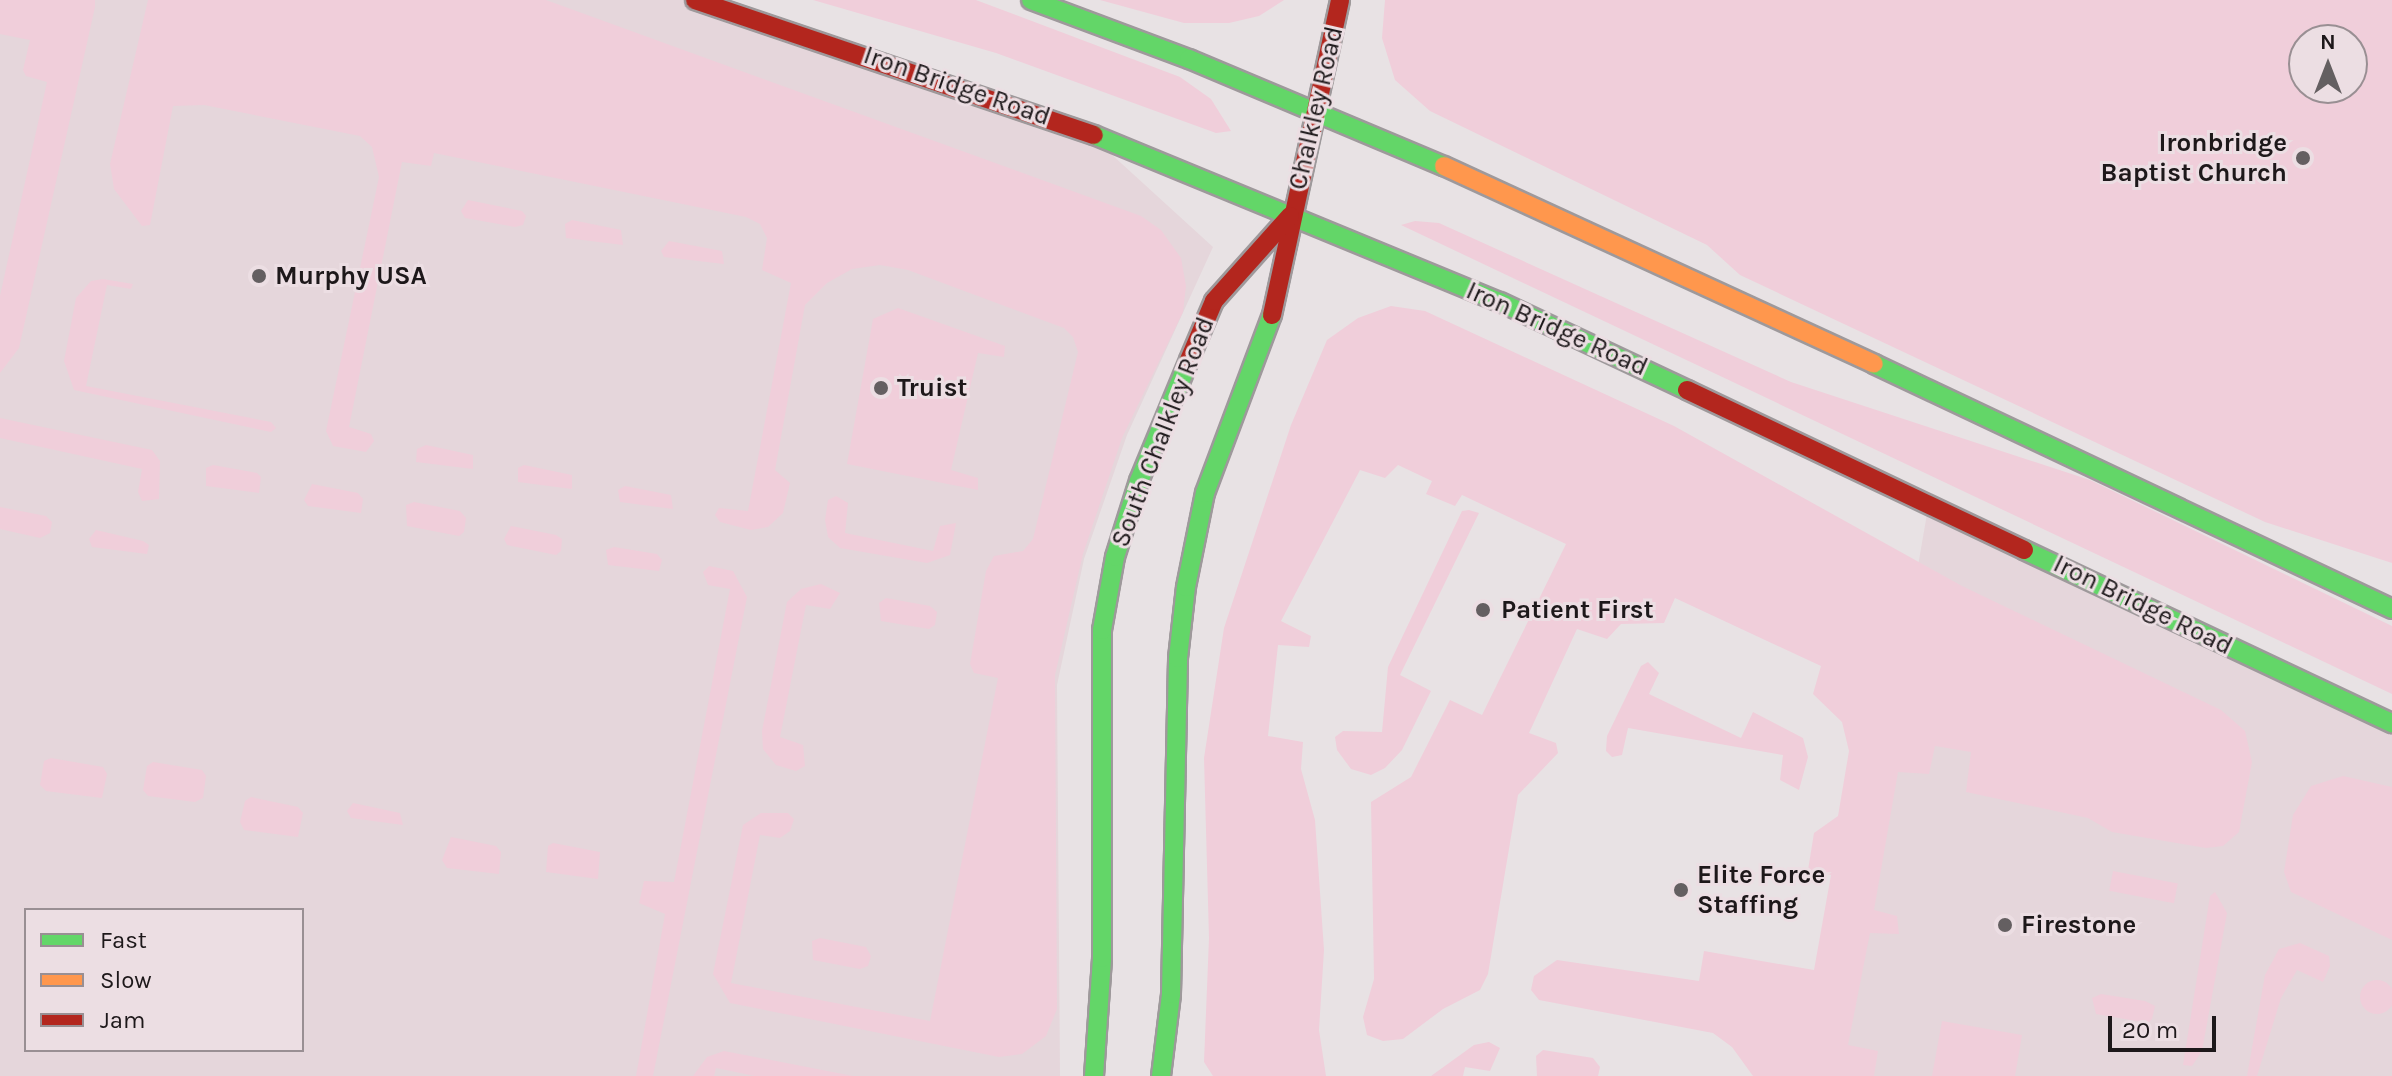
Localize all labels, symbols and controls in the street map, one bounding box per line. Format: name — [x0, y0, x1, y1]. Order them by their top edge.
street label: Chalkley Road — [1282, 23, 1350, 193]
north arrow — [2288, 24, 2368, 104]
text: N — [2320, 29, 2336, 55]
street label: Iron Bridge Road — [859, 39, 1055, 133]
place label: Ironbridge Baptist Church — [2101, 127, 2287, 188]
marker: Ironbridge Baptist Church — [2294, 149, 2312, 167]
place label: Murphy USA — [275, 260, 427, 292]
marker: Murphy USA — [250, 267, 268, 285]
street label: Iron Bridge Road — [1461, 275, 1653, 383]
street label: South Chalkley Road — [1105, 313, 1221, 551]
place label: Truist — [897, 372, 968, 404]
marker: Truist — [872, 379, 890, 397]
street label: Iron Bridge Road — [2048, 548, 2238, 662]
place label: Patient First — [1501, 594, 1654, 626]
marker: Patient First — [1472, 599, 1494, 621]
place label: Elite Force Staffing — [1697, 859, 1825, 920]
marker: Elite Force Staffing — [1672, 881, 1690, 899]
legend — [24, 908, 304, 1052]
place label: Firestone — [2021, 909, 2136, 941]
marker: Firestone — [1996, 916, 2014, 934]
text: Fast — [100, 926, 147, 954]
text: Slow — [100, 966, 152, 994]
scale bar — [2112, 1000, 2220, 1050]
text: Jam — [100, 1006, 145, 1034]
text: 20 m — [2122, 1016, 2178, 1044]

